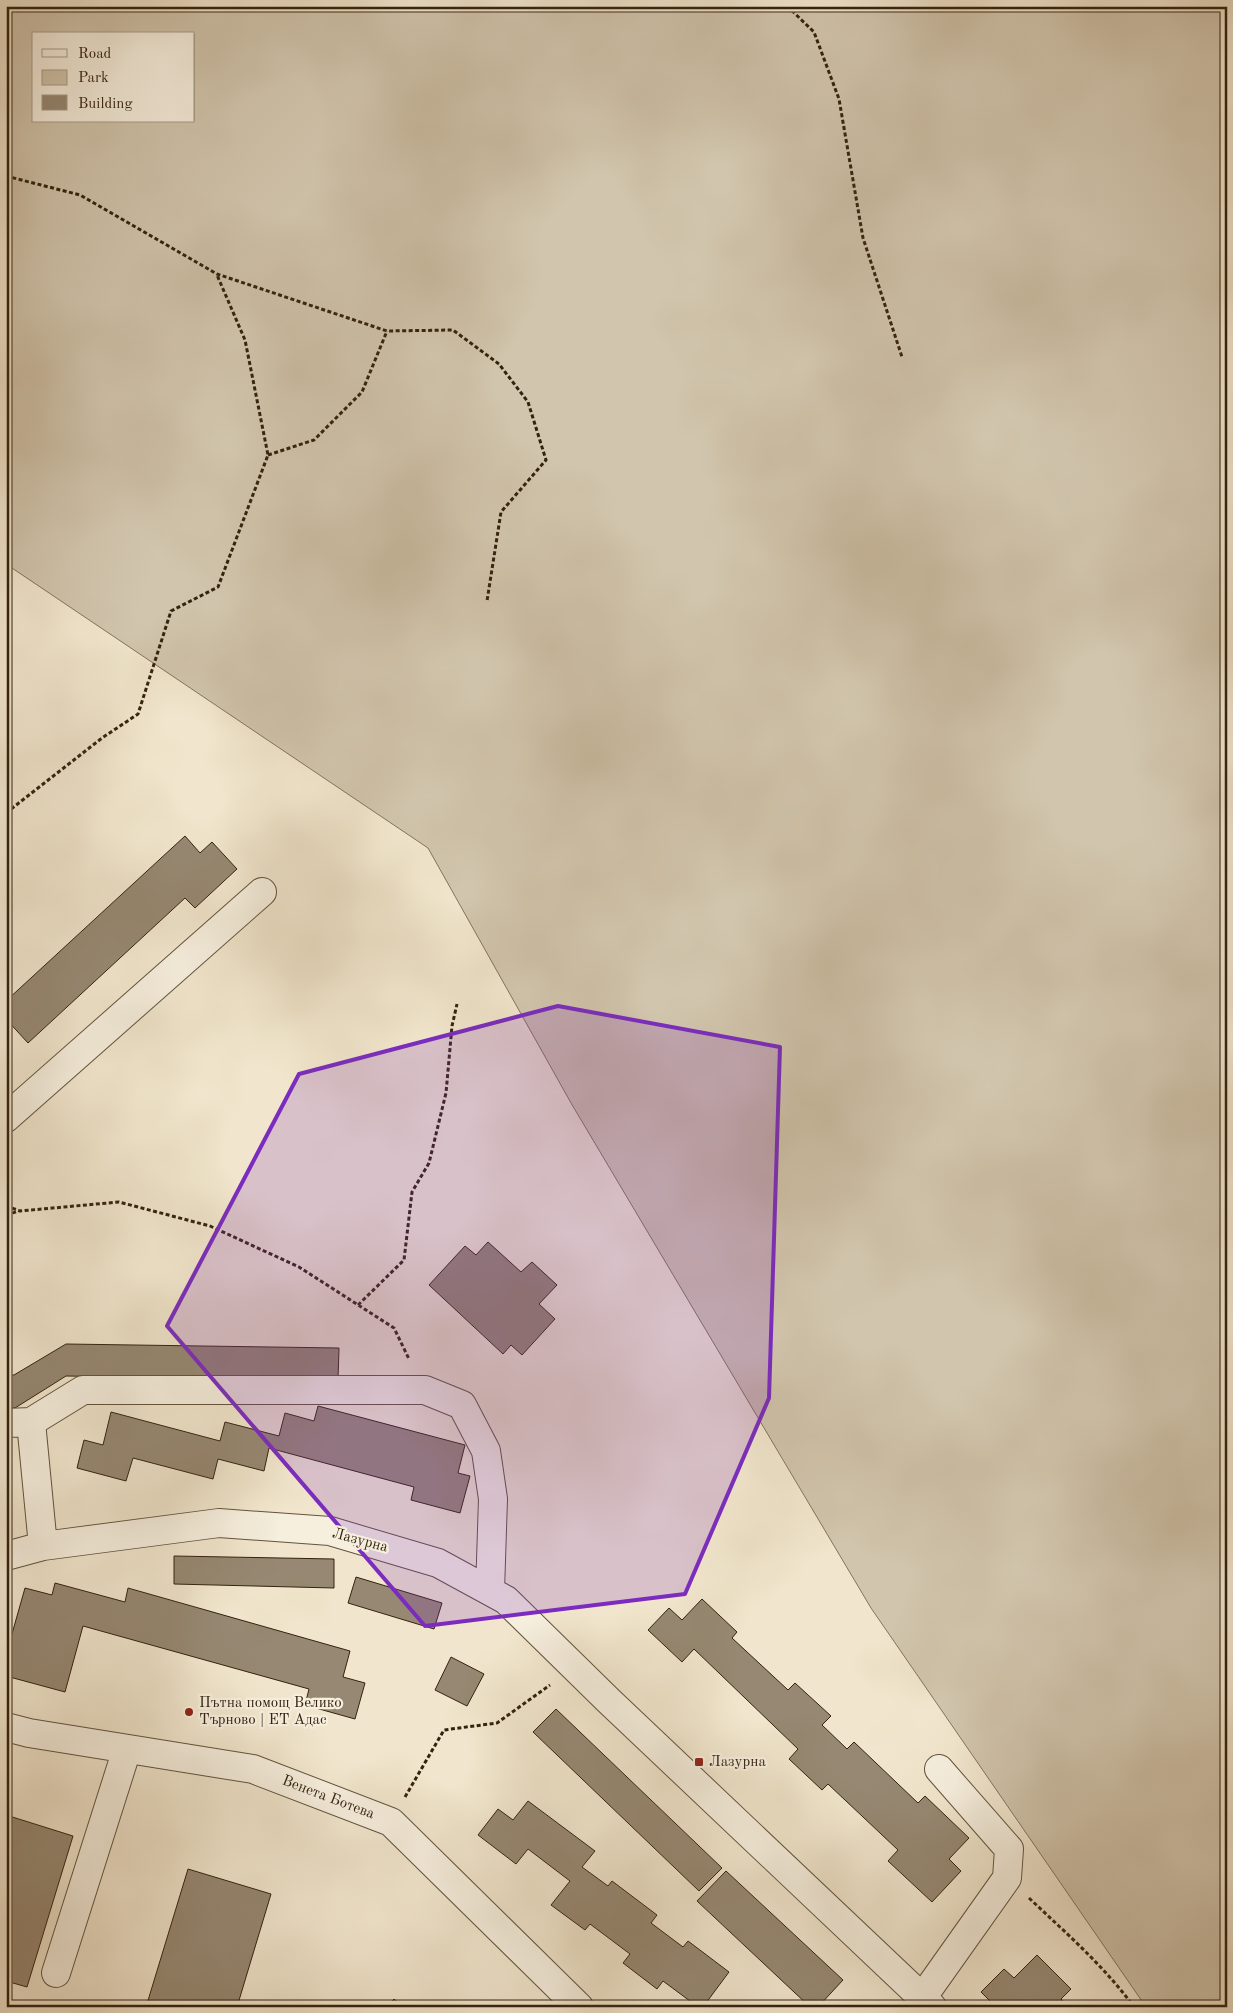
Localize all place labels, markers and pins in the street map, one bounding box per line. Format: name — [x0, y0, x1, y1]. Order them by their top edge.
place label: Пътна помощ Велико Търново | ЕТ Адас — [199, 1696, 342, 1728]
marker: Пътна помощ Велико Търново | ЕТ Адас — [183, 1706, 195, 1718]
place label: Лазурна — [709, 1755, 767, 1770]
marker: Лазурна — [693, 1756, 705, 1768]

